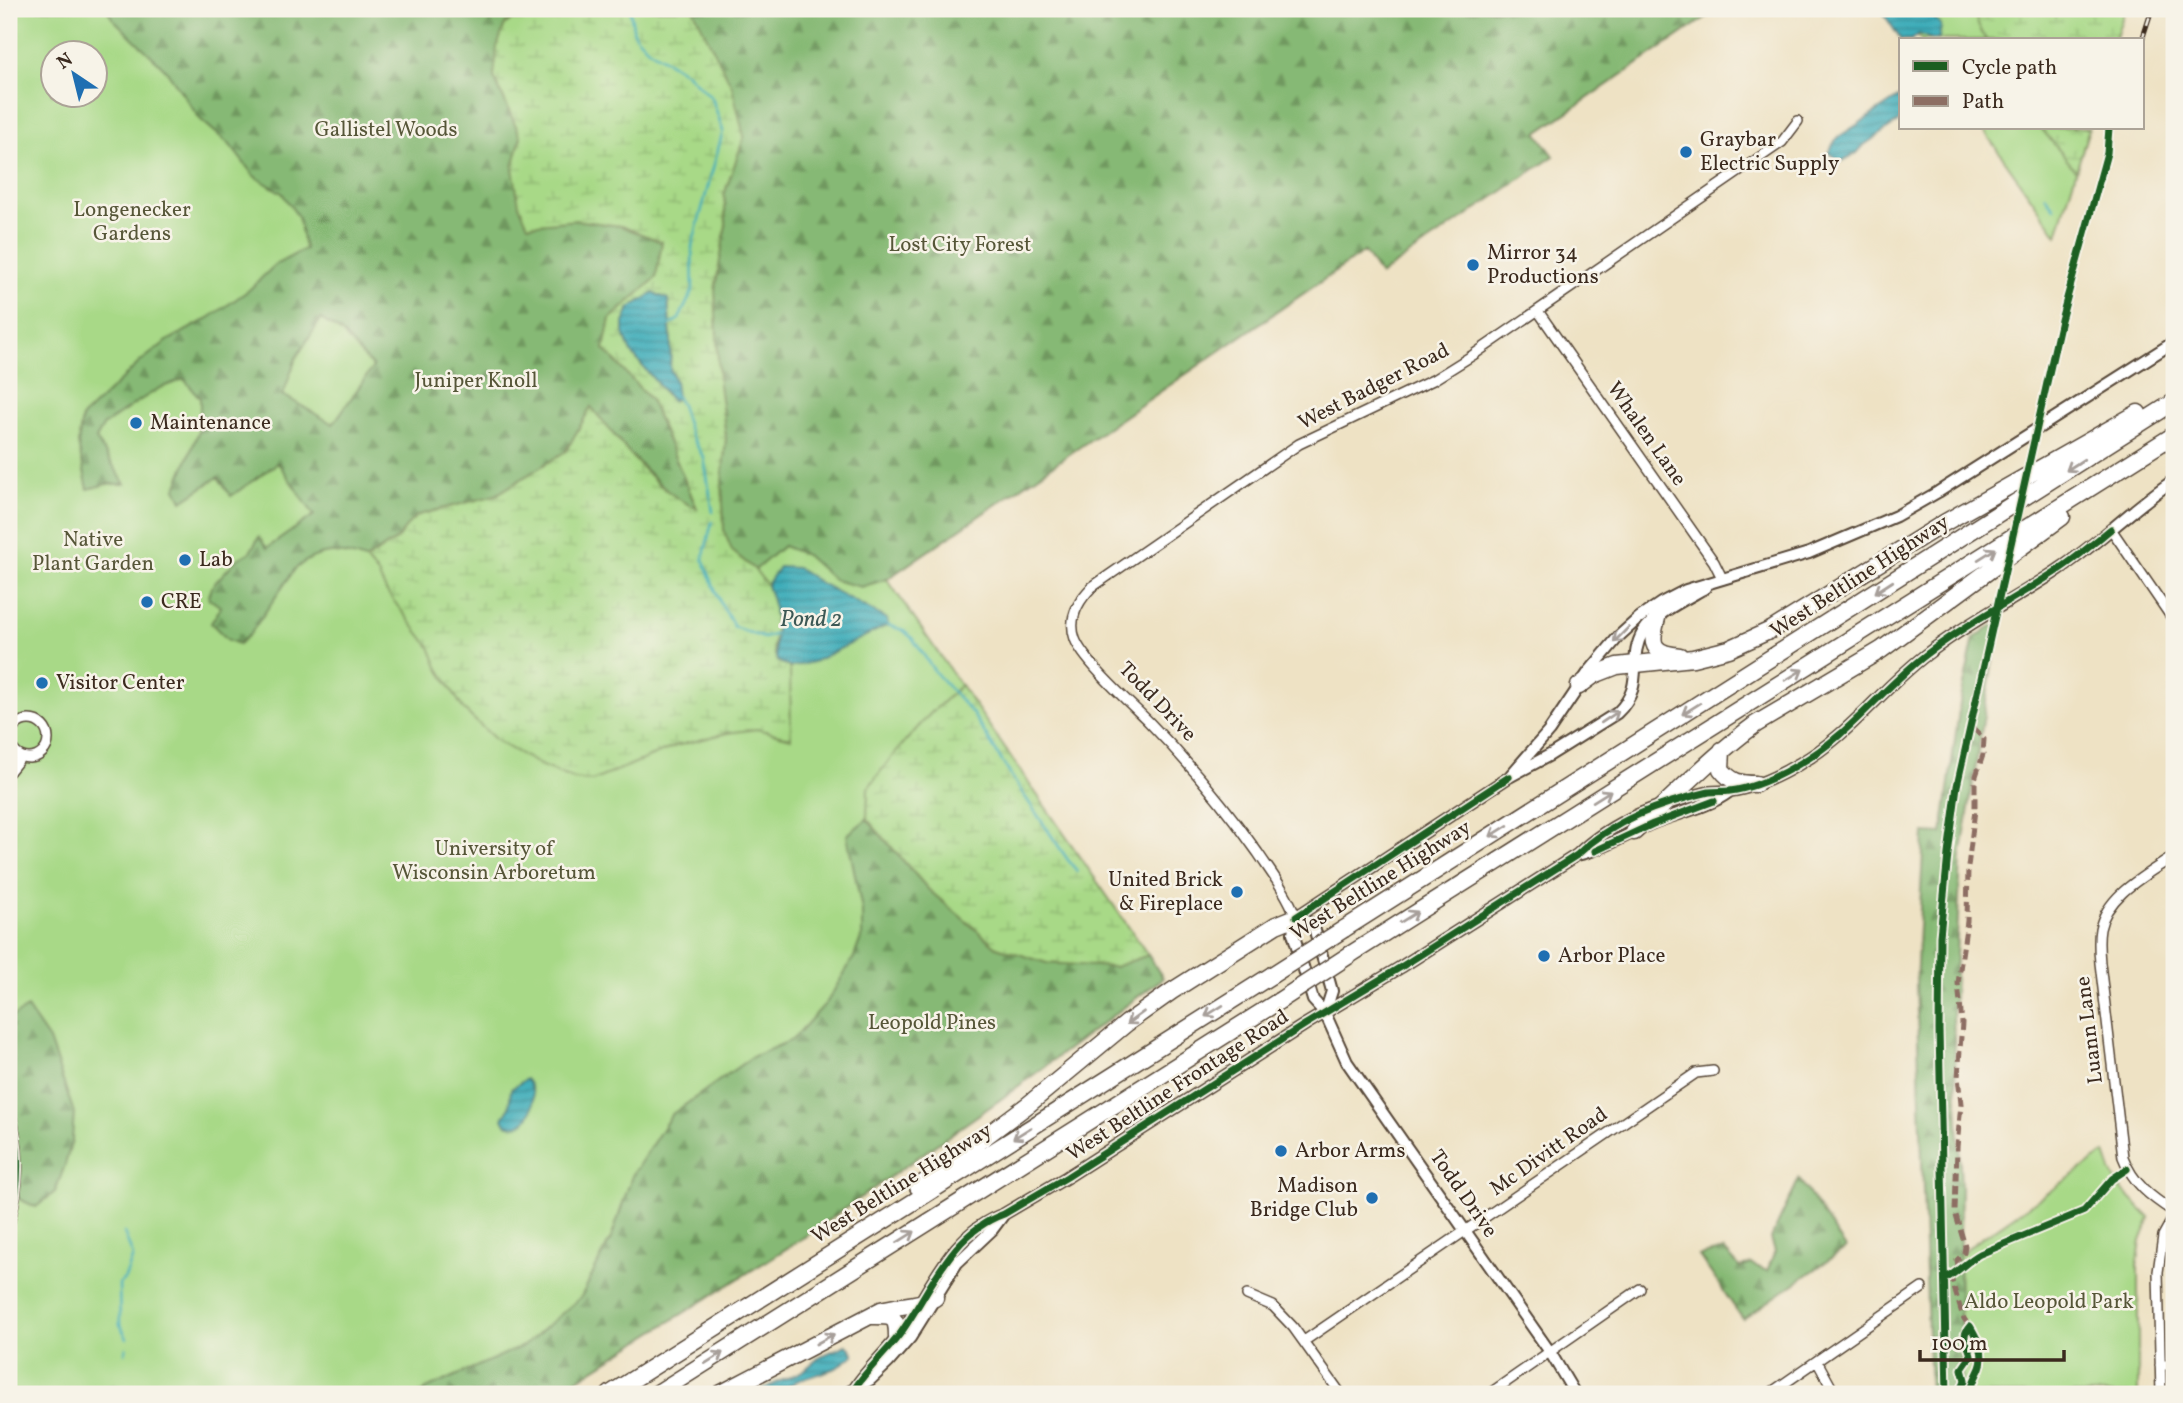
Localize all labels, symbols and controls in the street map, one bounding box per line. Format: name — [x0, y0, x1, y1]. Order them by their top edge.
north arrow — [38, 38, 108, 108]
legend — [1899, 38, 2144, 130]
text: N — [52, 47, 79, 76]
text: Cycle path — [1962, 54, 2057, 83]
text: Path — [1962, 88, 2004, 117]
park label: Gallistel Woods — [314, 116, 458, 145]
place label: Graybar Electric Supply — [1700, 126, 1840, 179]
marker: Graybar Electric Supply — [1678, 144, 1694, 160]
park label: Longenecker Gardens — [73, 196, 191, 249]
park label: Lost City Forest — [889, 231, 1031, 260]
place label: Mirror 34 Productions — [1487, 239, 1599, 292]
marker: Mirror 34 Productions — [1465, 257, 1481, 273]
street label: West Badger Road — [1293, 336, 1455, 438]
park label: Juniper Knoll — [415, 367, 537, 396]
street label: Whalen Lane — [1599, 376, 1693, 492]
place label: Maintenance — [150, 409, 271, 438]
marker: Maintenance — [128, 415, 144, 431]
one-way arrow — [2066, 458, 2086, 472]
street label: West Beltline Highway — [1765, 508, 1956, 646]
park label: Native Plant Garden — [32, 526, 154, 579]
place label: Lab — [199, 546, 233, 575]
one-way arrow — [1976, 546, 1996, 560]
marker: Lab — [177, 552, 193, 568]
one-way arrow — [1874, 581, 1894, 595]
place label: CRE — [161, 588, 202, 617]
marker: CRE — [139, 594, 155, 610]
water label: Pond 2 — [780, 604, 842, 636]
one-way arrow — [1613, 626, 1630, 643]
street label: Todd Drive — [1111, 656, 1203, 748]
one-way arrow — [1784, 668, 1804, 682]
place label: Visitor Center — [56, 669, 185, 698]
marker: Visitor Center — [34, 675, 50, 691]
one-way arrow — [1682, 702, 1702, 716]
one-way arrow — [1600, 710, 1619, 724]
one-way arrow — [1591, 789, 1611, 803]
street label: West Beltline Highway — [1285, 813, 1477, 948]
one-way arrow — [1490, 825, 1510, 839]
park label: University of Wisconsin Arboretum — [392, 835, 596, 888]
place label: United Brick & Fireplace — [1108, 866, 1224, 919]
marker: United Brick & Fireplace — [1229, 884, 1245, 900]
one-way arrow — [1399, 910, 1418, 925]
place label: Arbor Place — [1558, 942, 1666, 971]
marker: Arbor Place — [1536, 948, 1552, 964]
street label: Luann Lane — [2069, 975, 2111, 1085]
street label: West Beltline Frontage Road — [1061, 1003, 1295, 1169]
one-way arrow — [1205, 1004, 1224, 1019]
park label: Leopold Pines — [868, 1009, 996, 1038]
one-way arrow — [1126, 1011, 1145, 1025]
street label: Mc Divitt Road — [1484, 1101, 1614, 1203]
street label: West Beltline Highway — [806, 1116, 998, 1251]
one-way arrow — [1013, 1125, 1032, 1140]
place label: Arbor Arms — [1295, 1137, 1405, 1166]
marker: Arbor Arms — [1273, 1143, 1289, 1159]
street label: Todd Drive — [1422, 1144, 1504, 1244]
place label: Madison Bridge Club — [1250, 1172, 1358, 1225]
marker: Madison Bridge Club — [1364, 1190, 1380, 1206]
one-way arrow — [896, 1230, 916, 1244]
park label: Aldo Leopold Park — [1964, 1288, 2134, 1317]
scale bar — [1920, 1319, 2064, 1363]
text: 100 m — [1931, 1330, 1988, 1359]
one-way arrow — [814, 1332, 834, 1346]
one-way arrow — [704, 1351, 723, 1366]

